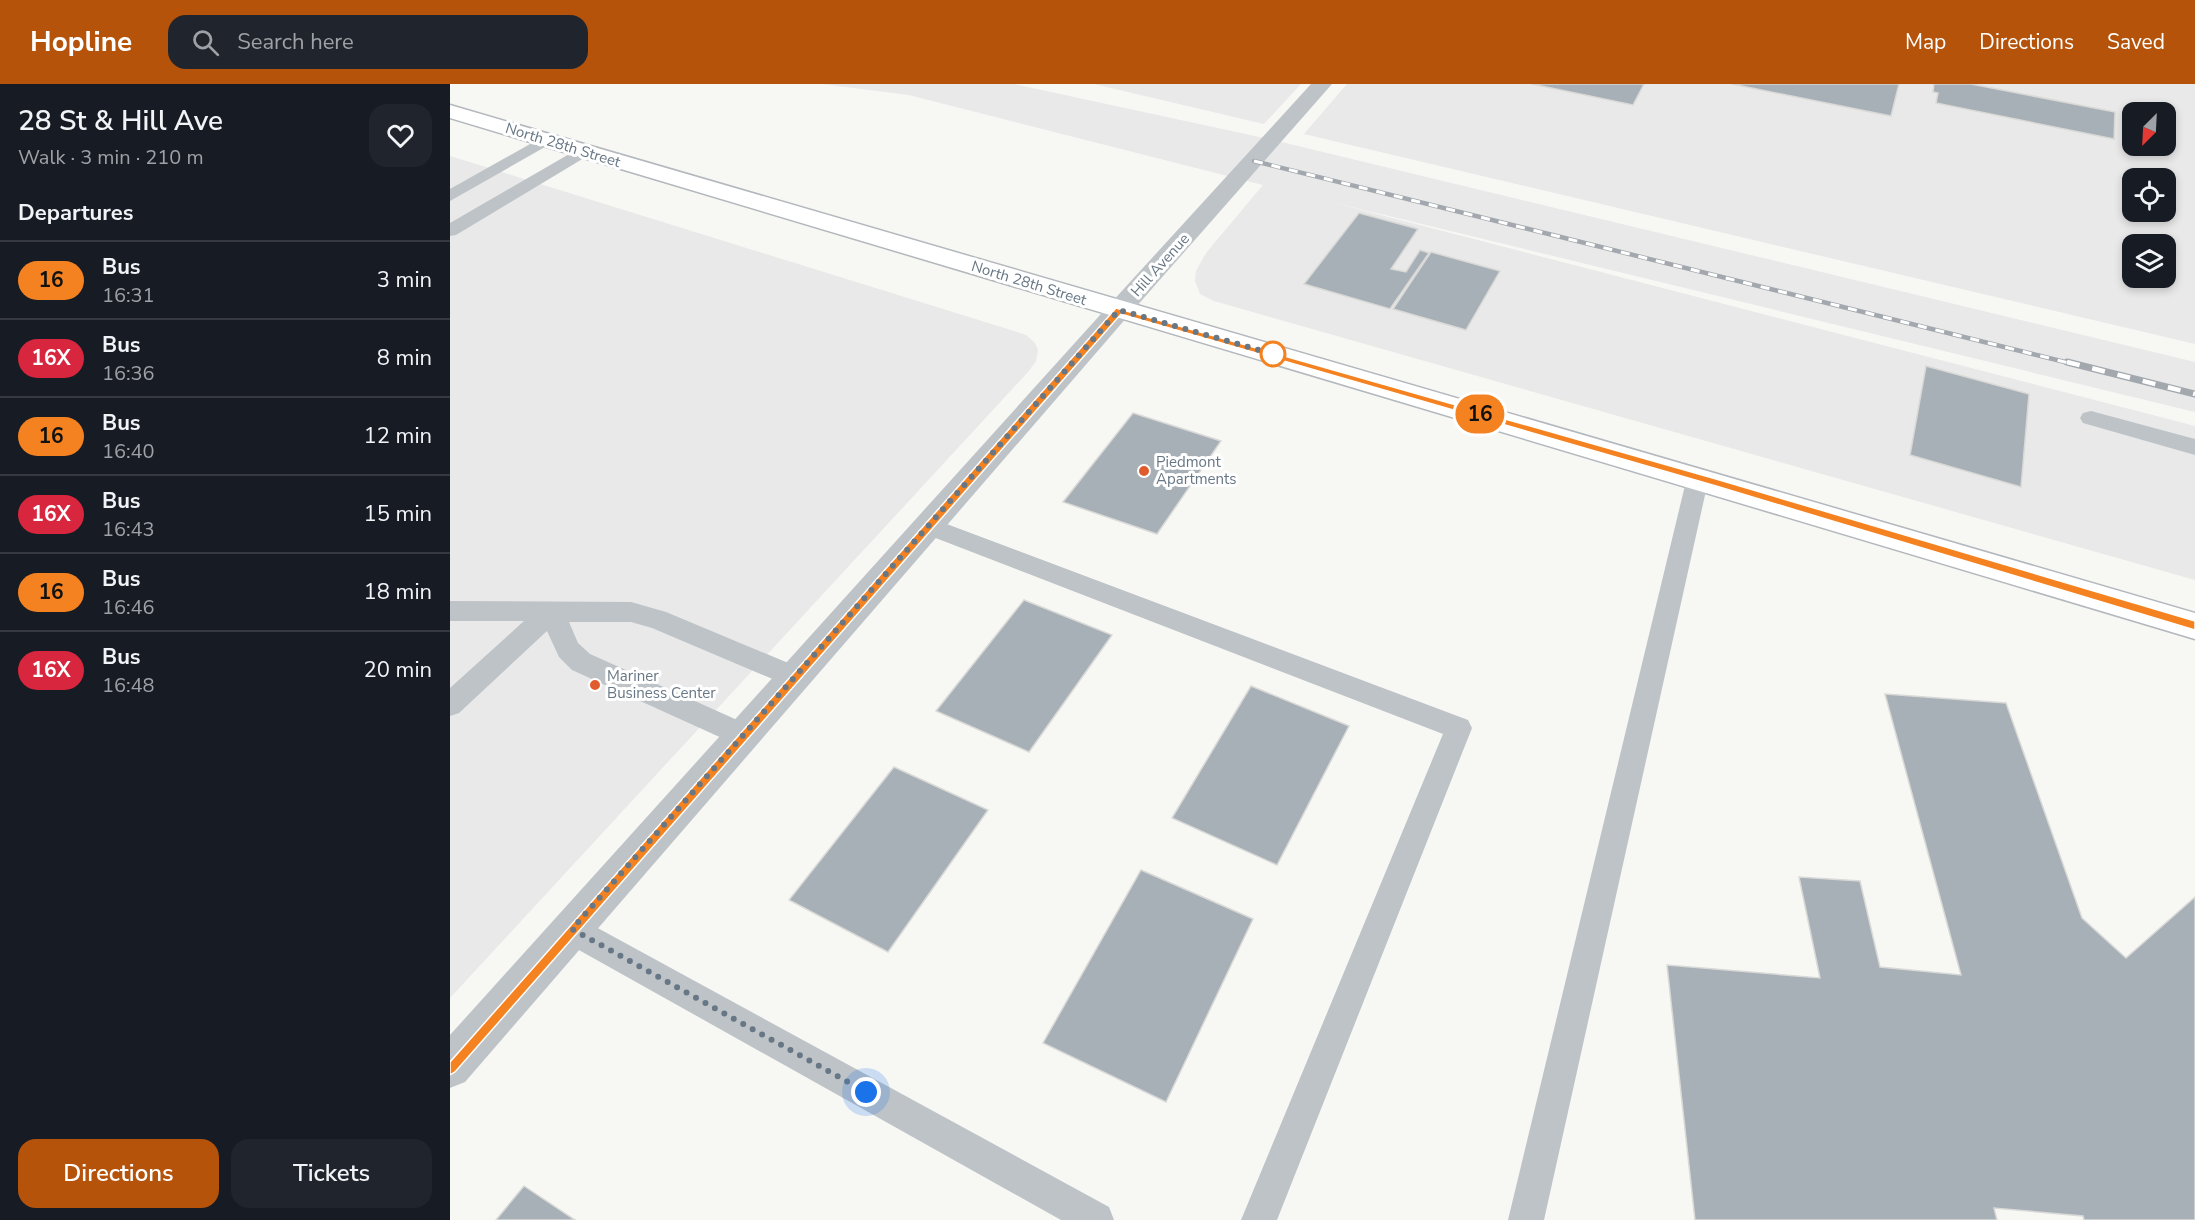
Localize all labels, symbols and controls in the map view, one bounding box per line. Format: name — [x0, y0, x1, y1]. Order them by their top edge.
search box — [168, 15, 588, 69]
text: Hopline — [30, 23, 132, 61]
icon: search — [189, 26, 222, 59]
text: Search here — [237, 27, 354, 57]
text: Map — [1905, 28, 1946, 56]
text: Directions — [1979, 28, 2074, 56]
text: Saved — [2107, 28, 2165, 56]
text: 28 St & Hill Ave — [18, 102, 223, 140]
north arrow — [2122, 102, 2176, 156]
map controls — [2122, 102, 2176, 288]
button: heart — [369, 104, 432, 167]
street label: North 28th Street — [503, 118, 624, 172]
text: Walk · 3 min · 210 m — [18, 144, 204, 171]
button: locate — [2122, 168, 2176, 222]
text: Departures — [18, 198, 133, 228]
street label: Hill Avenue — [1126, 229, 1194, 301]
button: layers — [2122, 234, 2176, 288]
text: Bus — [102, 252, 141, 282]
street label: North 28th Street — [969, 256, 1090, 310]
text: 3 min — [377, 265, 432, 295]
text: 16 — [38, 266, 64, 294]
text: 16:31 — [102, 282, 155, 309]
text: Bus — [102, 330, 141, 360]
unlabelled marker — [1260, 341, 1286, 367]
text: 8 min — [377, 343, 432, 373]
text: 16X — [31, 344, 71, 372]
text: 16:36 — [102, 360, 155, 387]
line badge: 16 — [1453, 394, 1507, 434]
text: 16 — [1467, 400, 1493, 428]
text: Bus — [102, 408, 141, 438]
text: 12 min — [364, 421, 432, 451]
text: 16 — [38, 422, 64, 450]
text: 16:40 — [102, 438, 155, 465]
place label: Piedmont Apartments — [1156, 452, 1236, 489]
marker: Piedmont Apartments — [1137, 464, 1151, 478]
text: Bus — [102, 486, 141, 516]
text: 15 min — [364, 499, 432, 529]
text: 16X — [31, 500, 71, 528]
text: 16:43 — [102, 516, 155, 543]
text: Bus — [102, 564, 141, 594]
text: 18 min — [364, 577, 432, 607]
text: 16 — [38, 578, 64, 606]
text: 16:46 — [102, 594, 155, 621]
text: Bus — [102, 642, 141, 672]
text: 20 min — [364, 655, 432, 685]
text: 16X — [31, 656, 71, 684]
place label: Mariner Business Center — [607, 666, 716, 703]
text: 16:48 — [102, 672, 155, 699]
marker: Mariner Business Center — [588, 678, 602, 692]
your location — [851, 1077, 881, 1107]
button: Directions — [18, 1139, 219, 1208]
button: Tickets — [231, 1139, 432, 1208]

